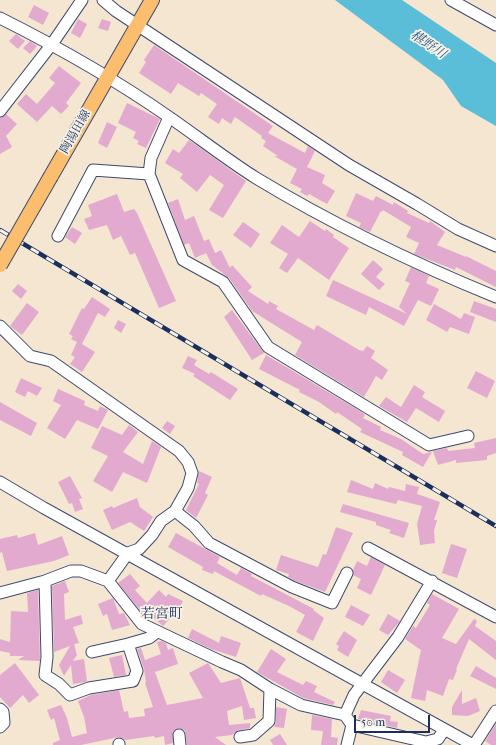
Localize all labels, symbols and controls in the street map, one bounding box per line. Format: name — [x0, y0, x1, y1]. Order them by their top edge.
water label: 椹野川 — [407, 28, 449, 62]
street label: 陶湯田線 — [58, 108, 94, 156]
district label: 若宮町 — [141, 607, 183, 623]
scale bar — [356, 707, 432, 733]
text: 50 m — [361, 715, 385, 729]

